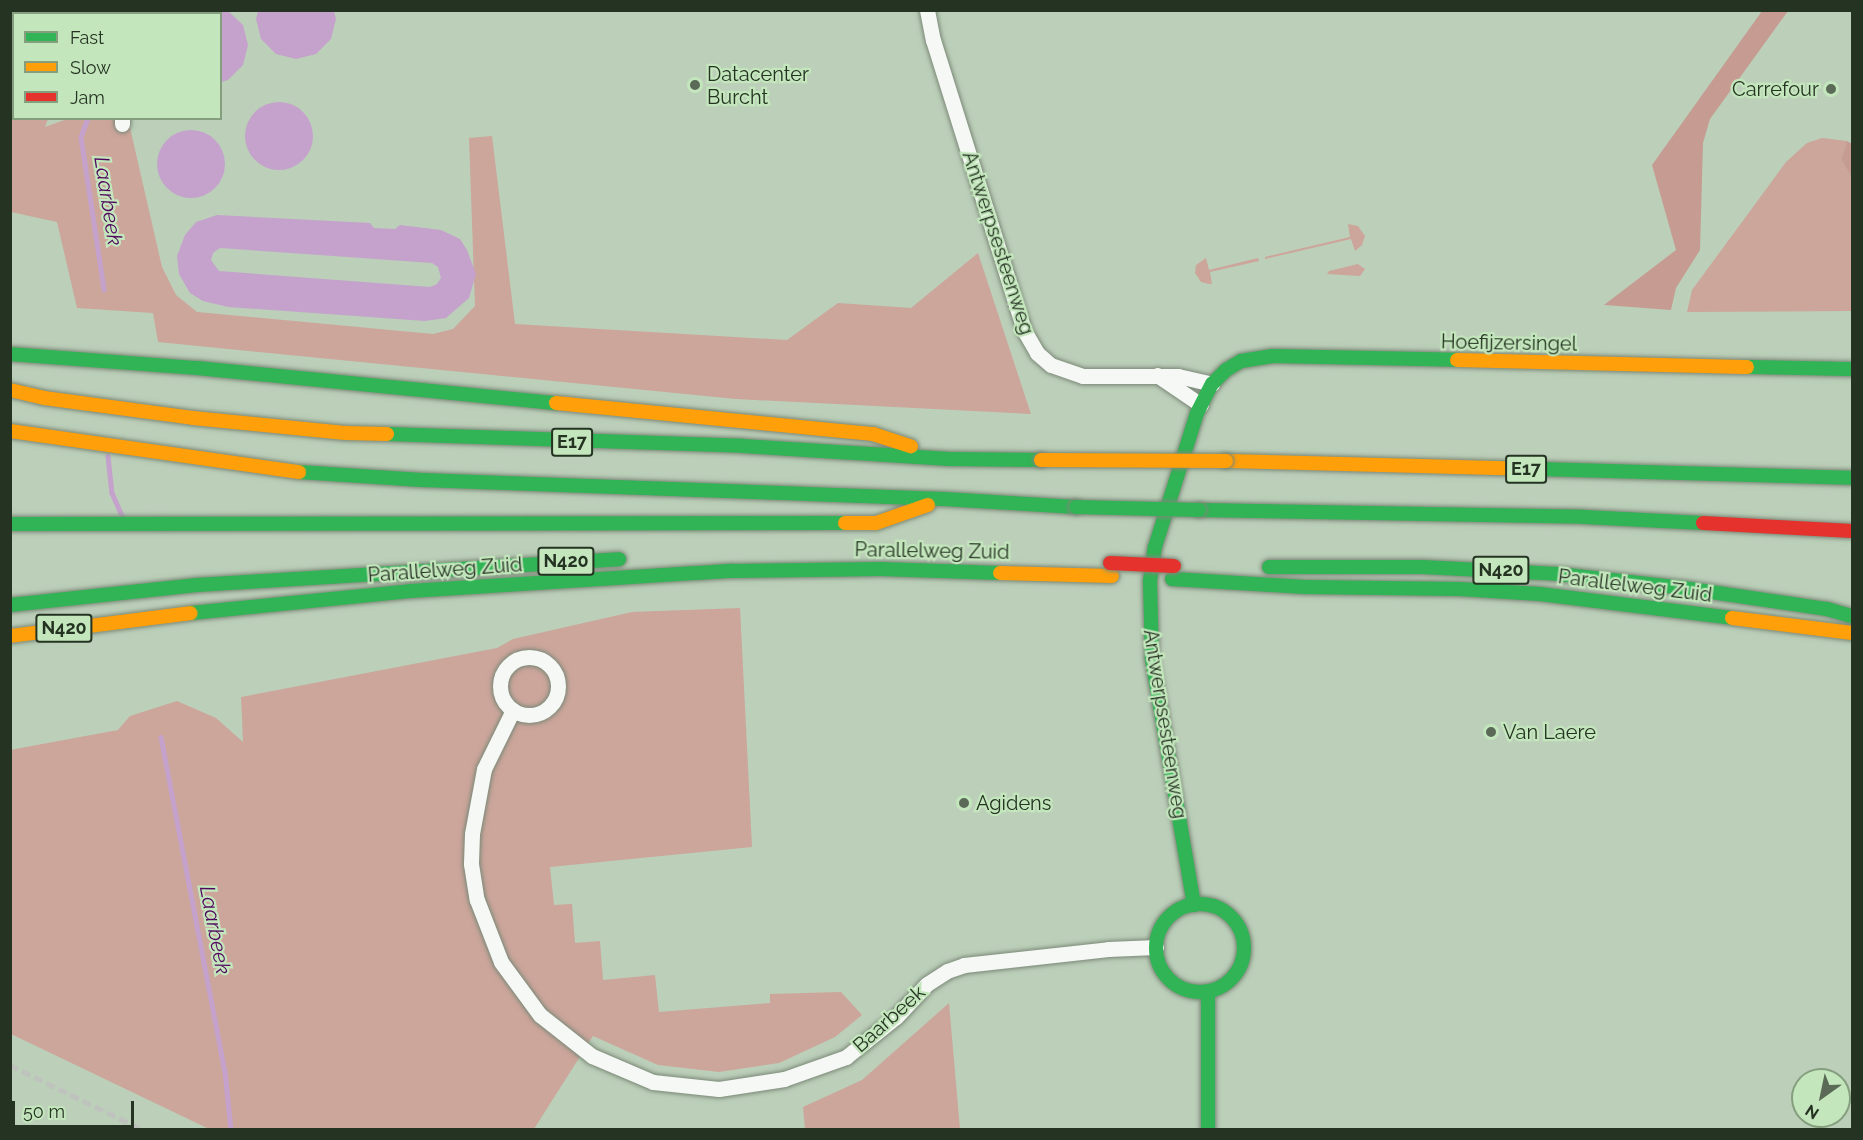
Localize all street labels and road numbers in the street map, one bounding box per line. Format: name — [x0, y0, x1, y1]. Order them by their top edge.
street label: Antwerpsesteenweg — [957, 148, 1039, 338]
street label: Hoefijzersingel — [1441, 330, 1577, 356]
road number: E17 — [551, 427, 593, 457]
road number: E17 — [1505, 454, 1547, 484]
street label: Parallelweg Zuid — [854, 538, 1010, 564]
road number: N420 — [536, 546, 596, 576]
street label: Parallelweg Zuid — [367, 553, 523, 587]
road number: N420 — [1471, 555, 1531, 585]
street label: Parallelweg Zuid — [1557, 565, 1713, 607]
road number: N420 — [34, 613, 94, 643]
street label: Antwerpsesteenweg — [1138, 628, 1192, 820]
street label: Baarbeek — [848, 980, 930, 1058]

